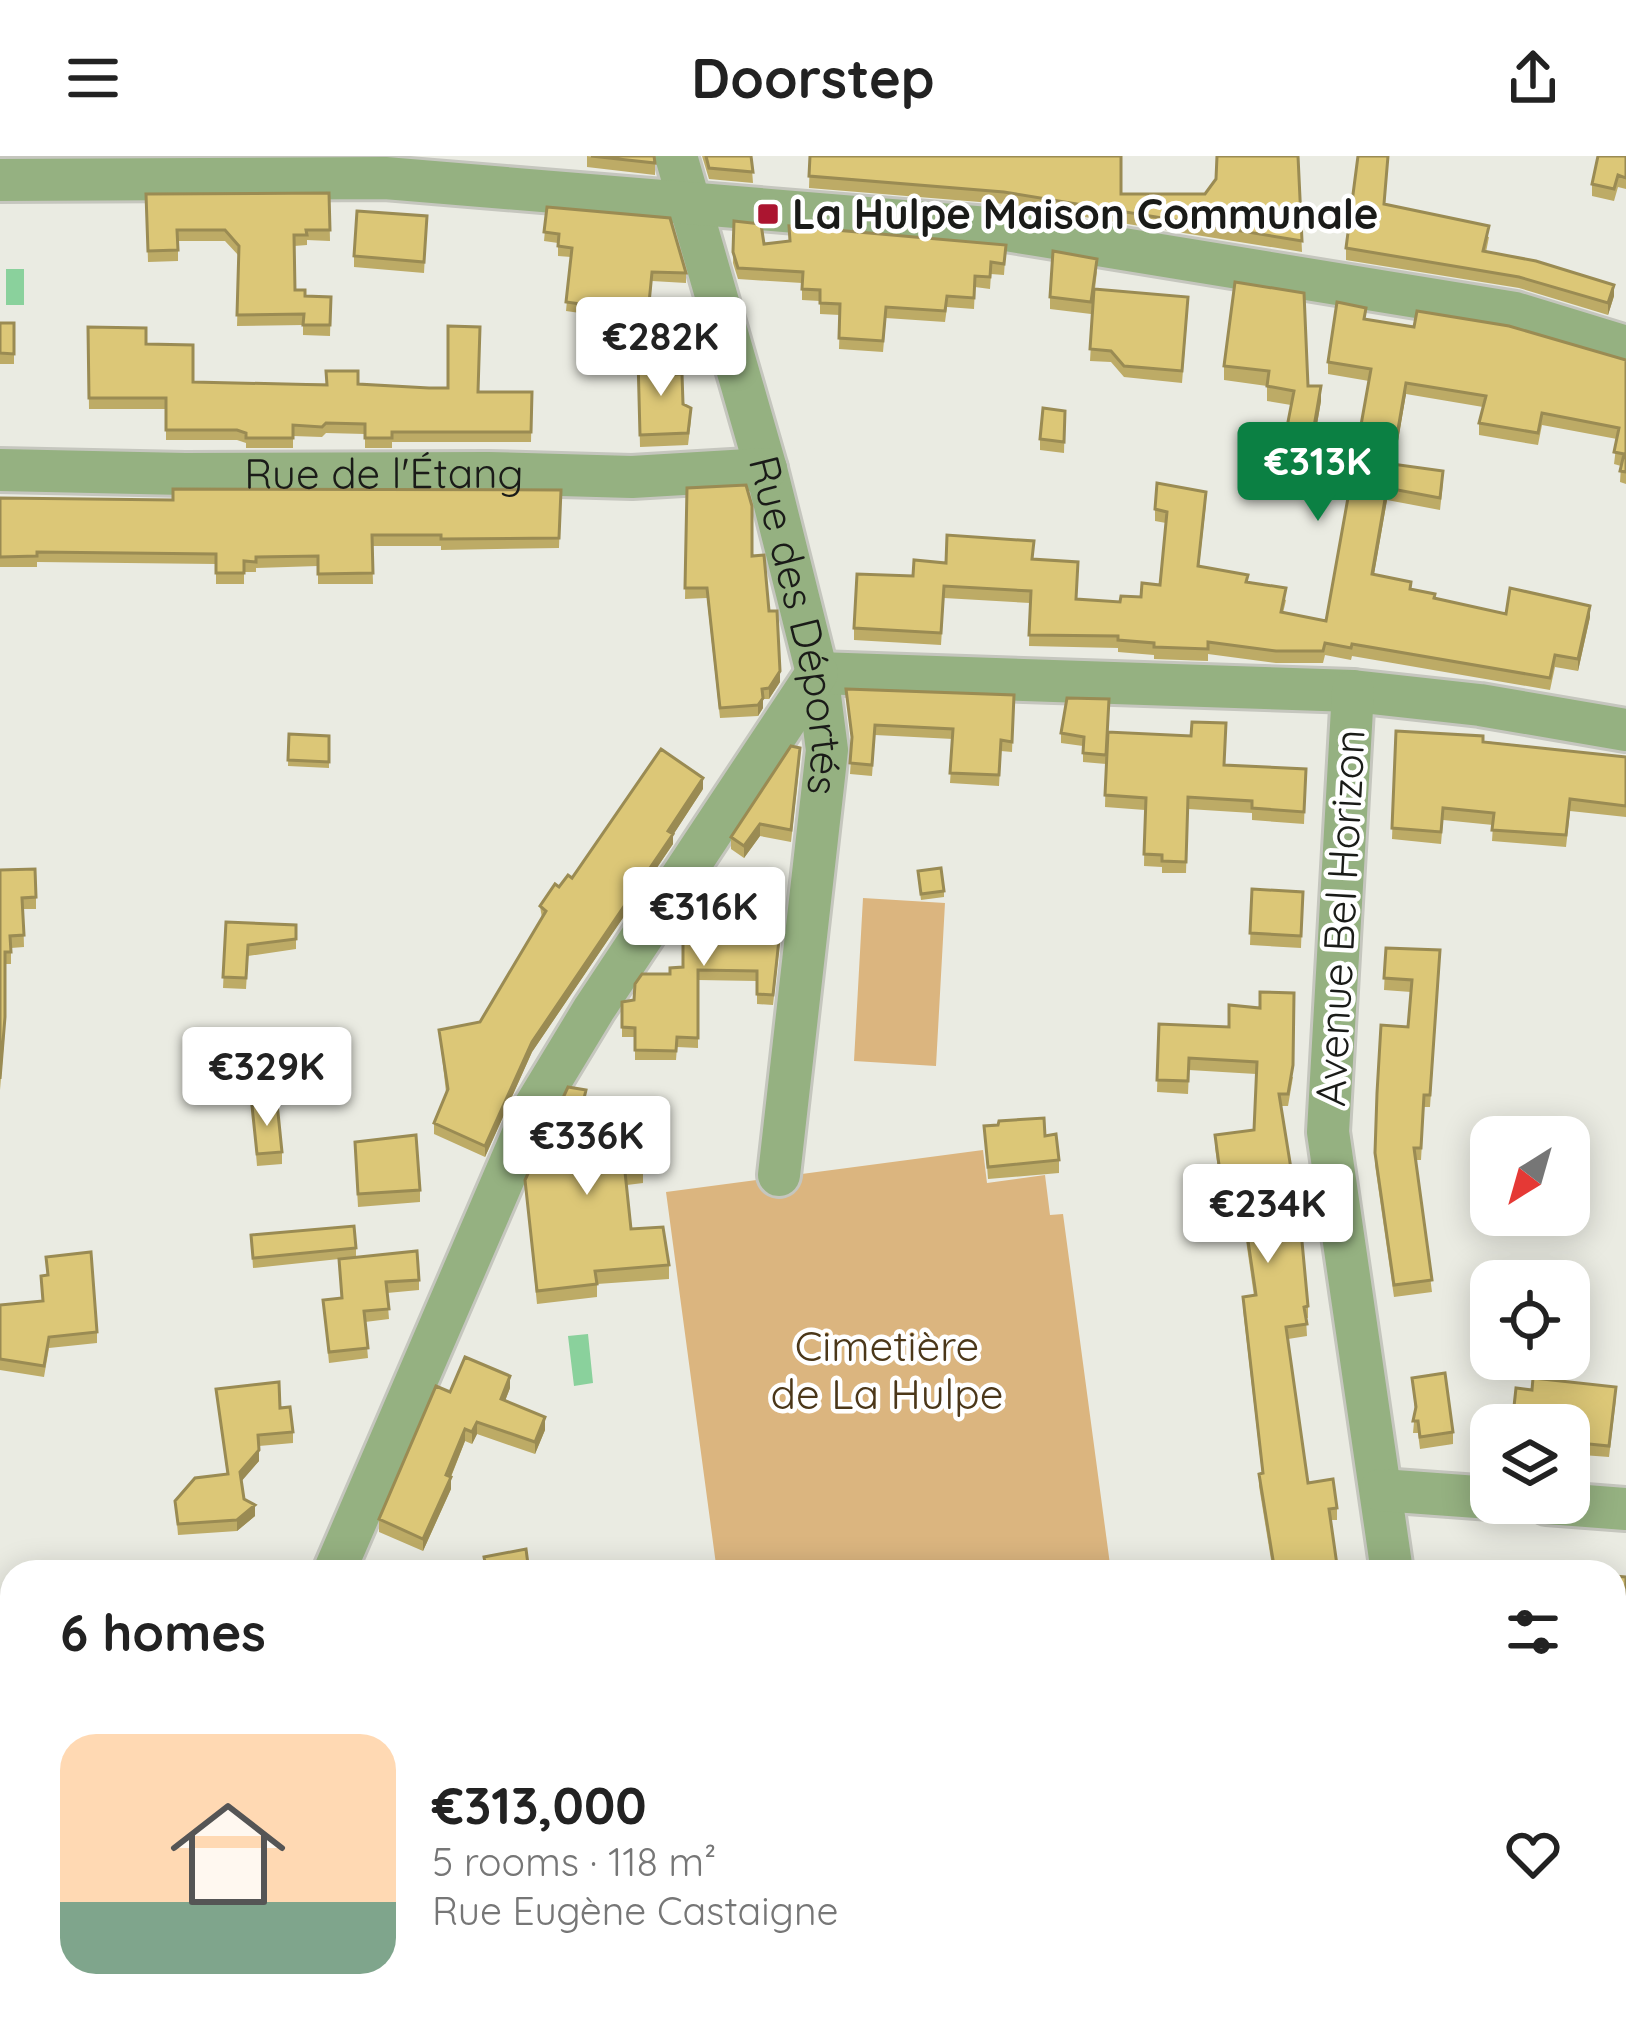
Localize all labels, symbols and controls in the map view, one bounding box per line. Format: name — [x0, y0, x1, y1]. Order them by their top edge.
text: Doorstep — [691, 44, 935, 112]
icon: menu — [60, 45, 126, 111]
icon: share — [1500, 45, 1566, 111]
place label: La Hulpe Maison Communale — [792, 187, 1379, 240]
marker: La Hulpe Maison Communale — [755, 201, 781, 227]
pin: €282K — [577, 297, 745, 399]
text: €282K — [603, 311, 719, 360]
pin: €313K — [1234, 422, 1402, 524]
text: €313K — [1264, 436, 1372, 485]
street label: Rue de l'Étang — [244, 446, 524, 500]
street label: Rue des Déportés — [738, 450, 854, 798]
street label: Avenue Bel Horizon — [1303, 728, 1376, 1108]
pin: €316K — [620, 867, 788, 969]
text: €316K — [650, 881, 758, 930]
pin: €329K — [183, 1027, 351, 1129]
text: €329K — [209, 1041, 325, 1090]
pin: €336K — [503, 1096, 671, 1198]
text: €336K — [530, 1110, 644, 1159]
north arrow — [1470, 1116, 1590, 1236]
map controls — [1470, 1116, 1590, 1524]
pin: €234K — [1184, 1164, 1352, 1266]
text: €234K — [1210, 1178, 1326, 1227]
button: locate — [1470, 1260, 1590, 1380]
park label: Cimetière de La Hulpe — [771, 1319, 1003, 1420]
button: layers — [1470, 1404, 1590, 1524]
icon: filters — [1500, 1599, 1566, 1665]
text: 6 homes — [60, 1600, 266, 1664]
text: €313,000 — [432, 1773, 647, 1837]
icon: home — [156, 1782, 300, 1926]
icon: heart — [1500, 1821, 1566, 1887]
text: 5 rooms · 118 m² — [432, 1837, 716, 1886]
text: Rue Eugène Castaigne — [432, 1886, 839, 1935]

